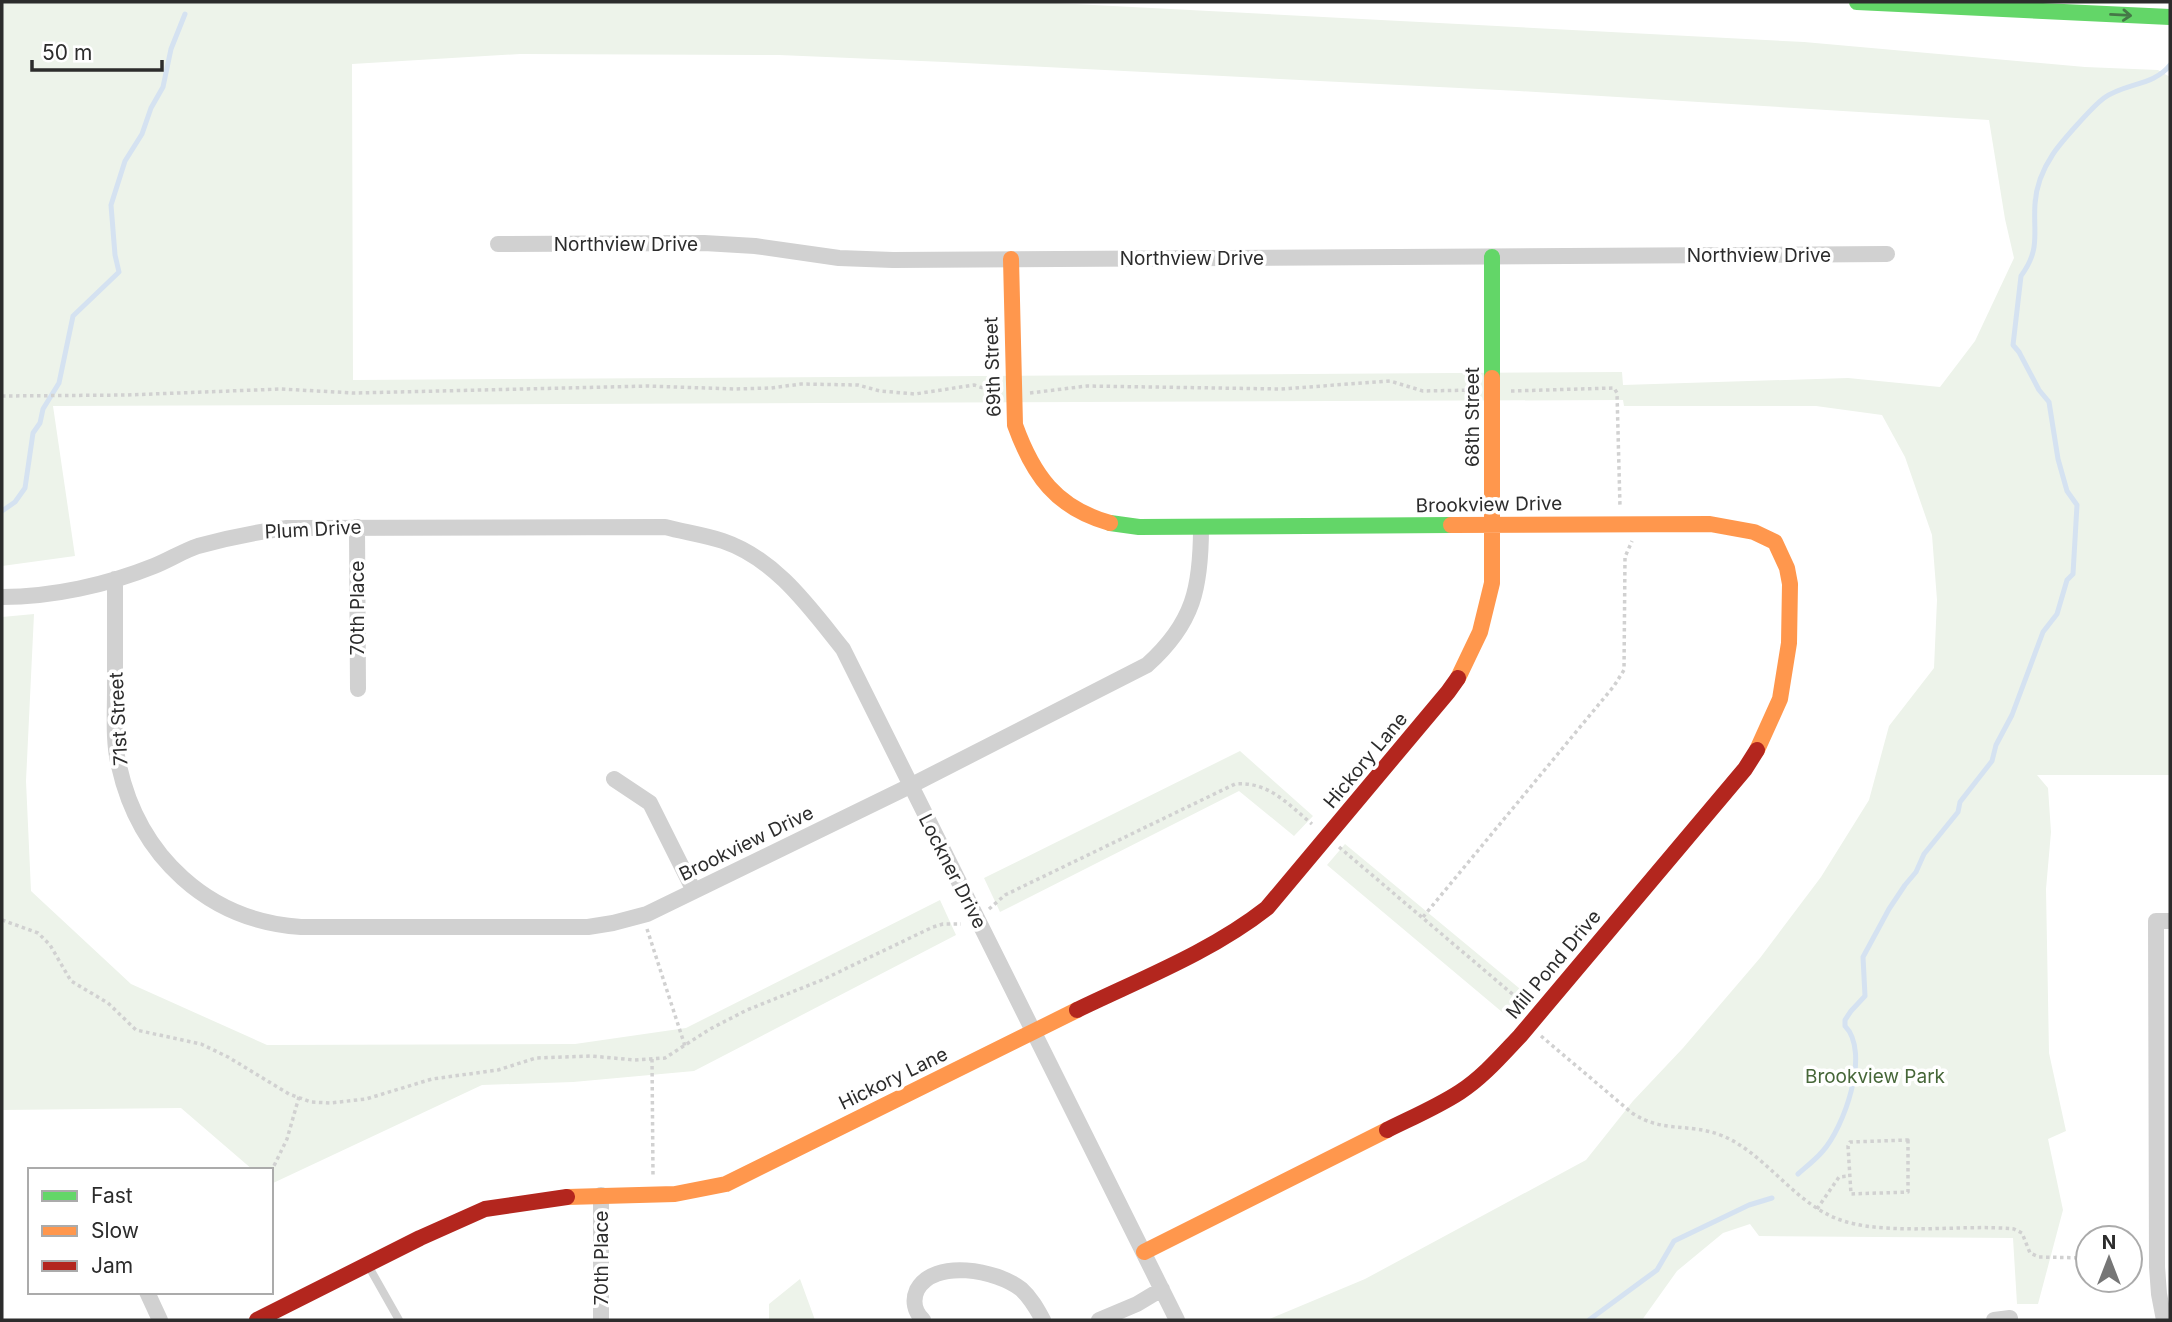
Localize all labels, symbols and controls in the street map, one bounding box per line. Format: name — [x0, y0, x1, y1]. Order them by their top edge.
one-way arrow — [2109, 8, 2132, 21]
scale bar — [32, 28, 161, 72]
text: 50 m — [42, 40, 92, 65]
street label: Northview Drive — [554, 233, 698, 256]
street label: Northview Drive — [1687, 244, 1831, 267]
street label: Northview Drive — [1120, 247, 1264, 270]
street label: 69th Street — [979, 316, 1006, 417]
street label: 68th Street — [1461, 367, 1484, 467]
street label: Brookview Drive — [1416, 492, 1562, 517]
street label: Plum Drive — [264, 515, 362, 544]
street label: 70th Place — [346, 561, 369, 655]
street label: 71st Street — [105, 672, 132, 766]
street label: Hickory Lane — [1319, 708, 1412, 813]
street label: Brookview Drive — [675, 801, 817, 886]
street label: Lockner Drive — [914, 810, 991, 932]
street label: Mill Pond Drive — [1501, 905, 1606, 1023]
street label: Hickory Lane — [835, 1042, 951, 1115]
park label: Brookview Park — [1805, 1065, 1946, 1088]
legend — [28, 1168, 273, 1294]
text: Fast — [91, 1183, 133, 1208]
street label: 70th Place — [590, 1211, 613, 1305]
text: Slow — [91, 1218, 139, 1243]
north arrow — [2074, 1224, 2144, 1294]
text: N — [2102, 1231, 2116, 1254]
text: Jam — [91, 1253, 133, 1278]

